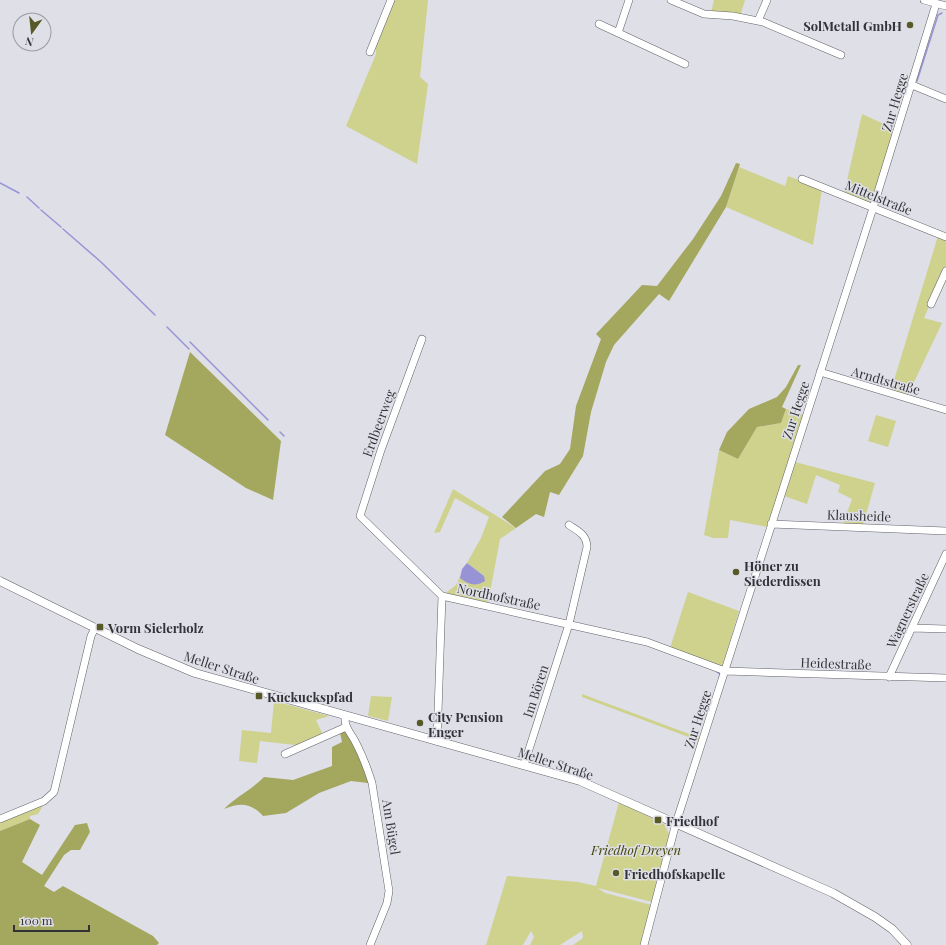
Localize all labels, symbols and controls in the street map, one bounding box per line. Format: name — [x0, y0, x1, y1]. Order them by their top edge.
north arrow — [12, 12, 52, 52]
place label: SolMetall GmbH — [803, 17, 902, 34]
marker: SolMetall GmbH — [905, 20, 915, 30]
text: N — [23, 34, 35, 50]
street label: Zur Hegge — [877, 70, 911, 133]
street label: Mittelstraße — [843, 176, 915, 218]
street label: Arndtstraße — [849, 362, 923, 398]
street label: Zur Hegge — [778, 378, 813, 441]
street label: Erdbeerweg — [358, 387, 398, 459]
street label: Klausheide — [827, 505, 892, 525]
place label: Höner zu Siederdissen — [744, 557, 821, 589]
marker: Höner zu Siederdissen — [731, 567, 741, 577]
street label: Wagnerstraße — [882, 569, 932, 651]
street label: Nordhofstraße — [456, 579, 543, 613]
place label: Vorm Sielerholz — [107, 619, 204, 636]
marker: Vorm Sielerholz — [95, 622, 105, 632]
street label: Meller Straße — [182, 647, 262, 687]
street label: Heidestraße — [800, 653, 872, 673]
street label: Im Bören — [519, 662, 552, 719]
street label: Zur Hegge — [680, 687, 715, 750]
place label: Kuckuckspfad — [267, 688, 353, 705]
marker: Kuckuckspfad — [254, 691, 264, 701]
place label: City Pension Enger — [428, 708, 503, 740]
marker: City Pension Enger — [415, 718, 425, 728]
street label: Meller Straße — [516, 743, 596, 783]
street label: Am Bügel — [379, 797, 405, 856]
place label: Friedhof — [666, 812, 719, 829]
marker: Friedhof — [653, 815, 663, 825]
park label: Friedhof Dreyen — [590, 841, 681, 858]
place label: Friedhofskapelle — [624, 865, 726, 882]
marker: Friedhofskapelle — [611, 868, 621, 878]
scale bar — [14, 907, 89, 933]
text: 100 m — [20, 912, 53, 928]

